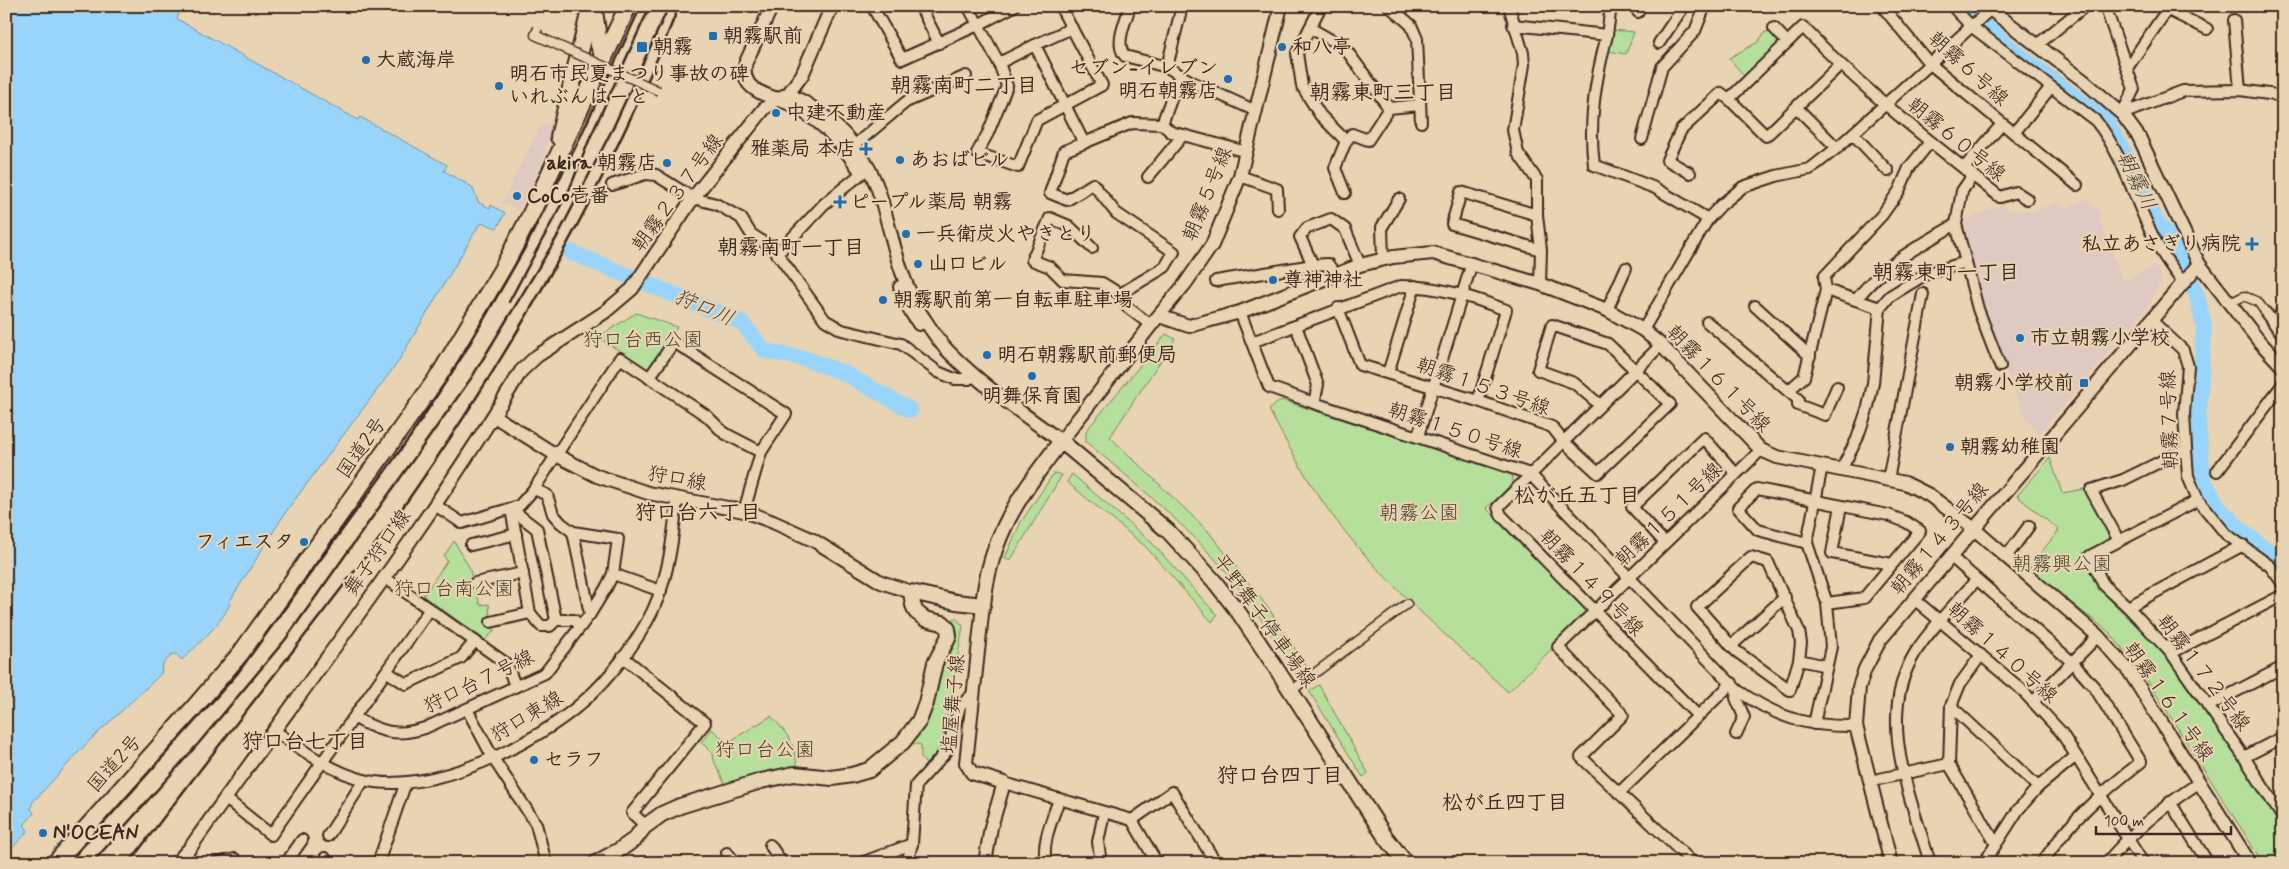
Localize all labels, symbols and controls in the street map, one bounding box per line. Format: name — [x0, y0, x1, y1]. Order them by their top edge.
place label: 朝霧駅前 — [723, 23, 803, 50]
street label: 朝霧６号線 — [1922, 26, 2014, 112]
marker: 朝霧駅前 — [707, 30, 719, 42]
place label: 朝霧 — [653, 34, 693, 61]
place label: 和八亭 — [1292, 34, 1352, 61]
marker: 朝霧 — [635, 40, 649, 54]
marker: 和八亭 — [1276, 41, 1288, 53]
place label: 大蔵海岸 — [376, 47, 456, 74]
marker: 大蔵海岸 — [360, 54, 372, 66]
place label: セブン-イレブン 明石朝霧店 — [1069, 55, 1218, 105]
place label: 明石市民夏まつり事故の碑 いれぶんはーと — [509, 61, 749, 111]
district label: 朝霧南町二丁目 — [891, 72, 1038, 100]
marker: セブン-イレブン 明石朝霧店 — [1222, 73, 1234, 85]
district label: 朝霧東町三丁目 — [1310, 79, 1457, 107]
marker: 明石市民夏まつり事故の碑 いれぶんはーと — [493, 80, 505, 92]
street label: 朝霧６０号線 — [1901, 92, 2011, 188]
place label: 中建不動産 — [786, 100, 886, 127]
marker: 中建不動産 — [770, 107, 782, 119]
street label: 朝霧２３７号線 — [626, 128, 730, 258]
place label: 雅薬局 本店 — [751, 136, 856, 163]
marker: 雅薬局 本店 — [860, 143, 872, 155]
street label: 朝霧５号線 — [1177, 143, 1239, 245]
place label: あおばビル — [910, 147, 1010, 174]
water label: 朝霧川 — [2110, 147, 2162, 215]
place label: akira 朝霧店 — [546, 150, 657, 177]
marker: あおばビル — [894, 154, 906, 166]
marker: akira 朝霧店 — [661, 157, 673, 169]
place label: CoCo壱番 — [527, 183, 610, 210]
place label: ピープル薬局 朝霧 — [850, 189, 1013, 216]
marker: CoCo壱番 — [511, 190, 523, 202]
marker: ピープル薬局 朝霧 — [834, 196, 846, 208]
place label: 一兵衛炭火やきとり — [916, 221, 1096, 248]
marker: 一兵衛炭火やきとり — [900, 228, 912, 240]
place label: 私立あさぎり病院 — [2082, 231, 2241, 258]
district label: 朝霧南町一丁目 — [718, 234, 865, 262]
marker: 私立あさぎり病院 — [2245, 237, 2259, 251]
place label: 山口ビル — [928, 251, 1008, 278]
marker: 山口ビル — [912, 258, 924, 270]
district label: 朝霧東町一丁目 — [1873, 259, 2020, 287]
place label: 尊神神社 — [1283, 267, 1363, 294]
marker: 尊神神社 — [1267, 274, 1279, 286]
water label: 狩口川 — [670, 283, 738, 333]
place label: 朝霧駅前第一自転車駐車場 — [893, 287, 1133, 314]
marker: 朝霧駅前第一自転車駐車場 — [877, 294, 889, 306]
street label: 朝霧１６１号線 — [1660, 319, 1776, 439]
place label: 市立朝霧小学校 — [2030, 325, 2170, 352]
park label: 狩口台西公園 — [583, 327, 703, 354]
marker: 市立朝霧小学校 — [2014, 332, 2026, 344]
place label: 明石朝霧駅前郵便局 — [997, 342, 1177, 369]
marker: 明石朝霧駅前郵便局 — [981, 349, 993, 361]
street label: 朝霧１５３号線 — [1412, 351, 1554, 423]
marker: 明舞保育園 — [1026, 370, 1038, 382]
place label: 朝霧小学校前 — [1954, 370, 2074, 397]
street label: 朝霧７号線 — [2155, 370, 2185, 470]
marker: 朝霧小学校前 — [2078, 377, 2090, 389]
place label: 明舞保育園 — [982, 383, 1082, 410]
street label: 朝霧１５０号線 — [1384, 397, 1526, 465]
street label: 国道2号 — [331, 412, 393, 484]
place label: 朝霧幼稚園 — [1960, 434, 2060, 461]
marker: 朝霧幼稚園 — [1944, 441, 1956, 453]
street label: 朝霧１５１号線 — [1609, 457, 1729, 573]
street label: 狩口線 — [645, 460, 709, 498]
street label: 朝霧１４３号線 — [1885, 477, 1995, 601]
district label: 松が丘五丁目 — [1514, 482, 1640, 510]
district label: 狩口台六丁目 — [635, 499, 761, 527]
park label: 朝霧公園 — [1379, 500, 1459, 527]
street label: 舞子狩口線 — [338, 504, 418, 602]
street label: 朝霧１４９号線 — [1533, 523, 1649, 643]
place label: フィエスタ — [195, 529, 294, 556]
marker: フィエスタ — [298, 536, 310, 548]
street label: 平野舞子停車場線 — [1206, 548, 1322, 694]
park label: 朝霧興公園 — [2012, 551, 2112, 578]
park label: 狩口台南公園 — [394, 576, 514, 603]
street label: 朝霧１４０号線 — [1941, 596, 2063, 710]
street label: 朝霧１７２号線 — [2150, 609, 2256, 737]
street label: 朝霧１６１号線 — [2117, 637, 2219, 767]
street label: 狩口台７号線 — [419, 644, 539, 720]
street label: 塩屋舞子線 — [936, 653, 972, 755]
street label: 狩口東線 — [486, 685, 568, 749]
district label: 狩口台七丁目 — [242, 728, 368, 756]
street label: 国道2号 — [82, 729, 148, 799]
park label: 狩口台公園 — [715, 737, 815, 764]
place label: セラフ — [544, 747, 604, 774]
marker: セラフ — [528, 754, 540, 766]
district label: 狩口台四丁目 — [1217, 762, 1343, 790]
district label: 松が丘四丁目 — [1442, 789, 1568, 817]
scale bar — [2096, 804, 2232, 836]
text: 100 m — [2104, 812, 2144, 832]
place label: N'OCEAN — [53, 820, 140, 847]
marker: N'OCEAN — [37, 827, 49, 839]

